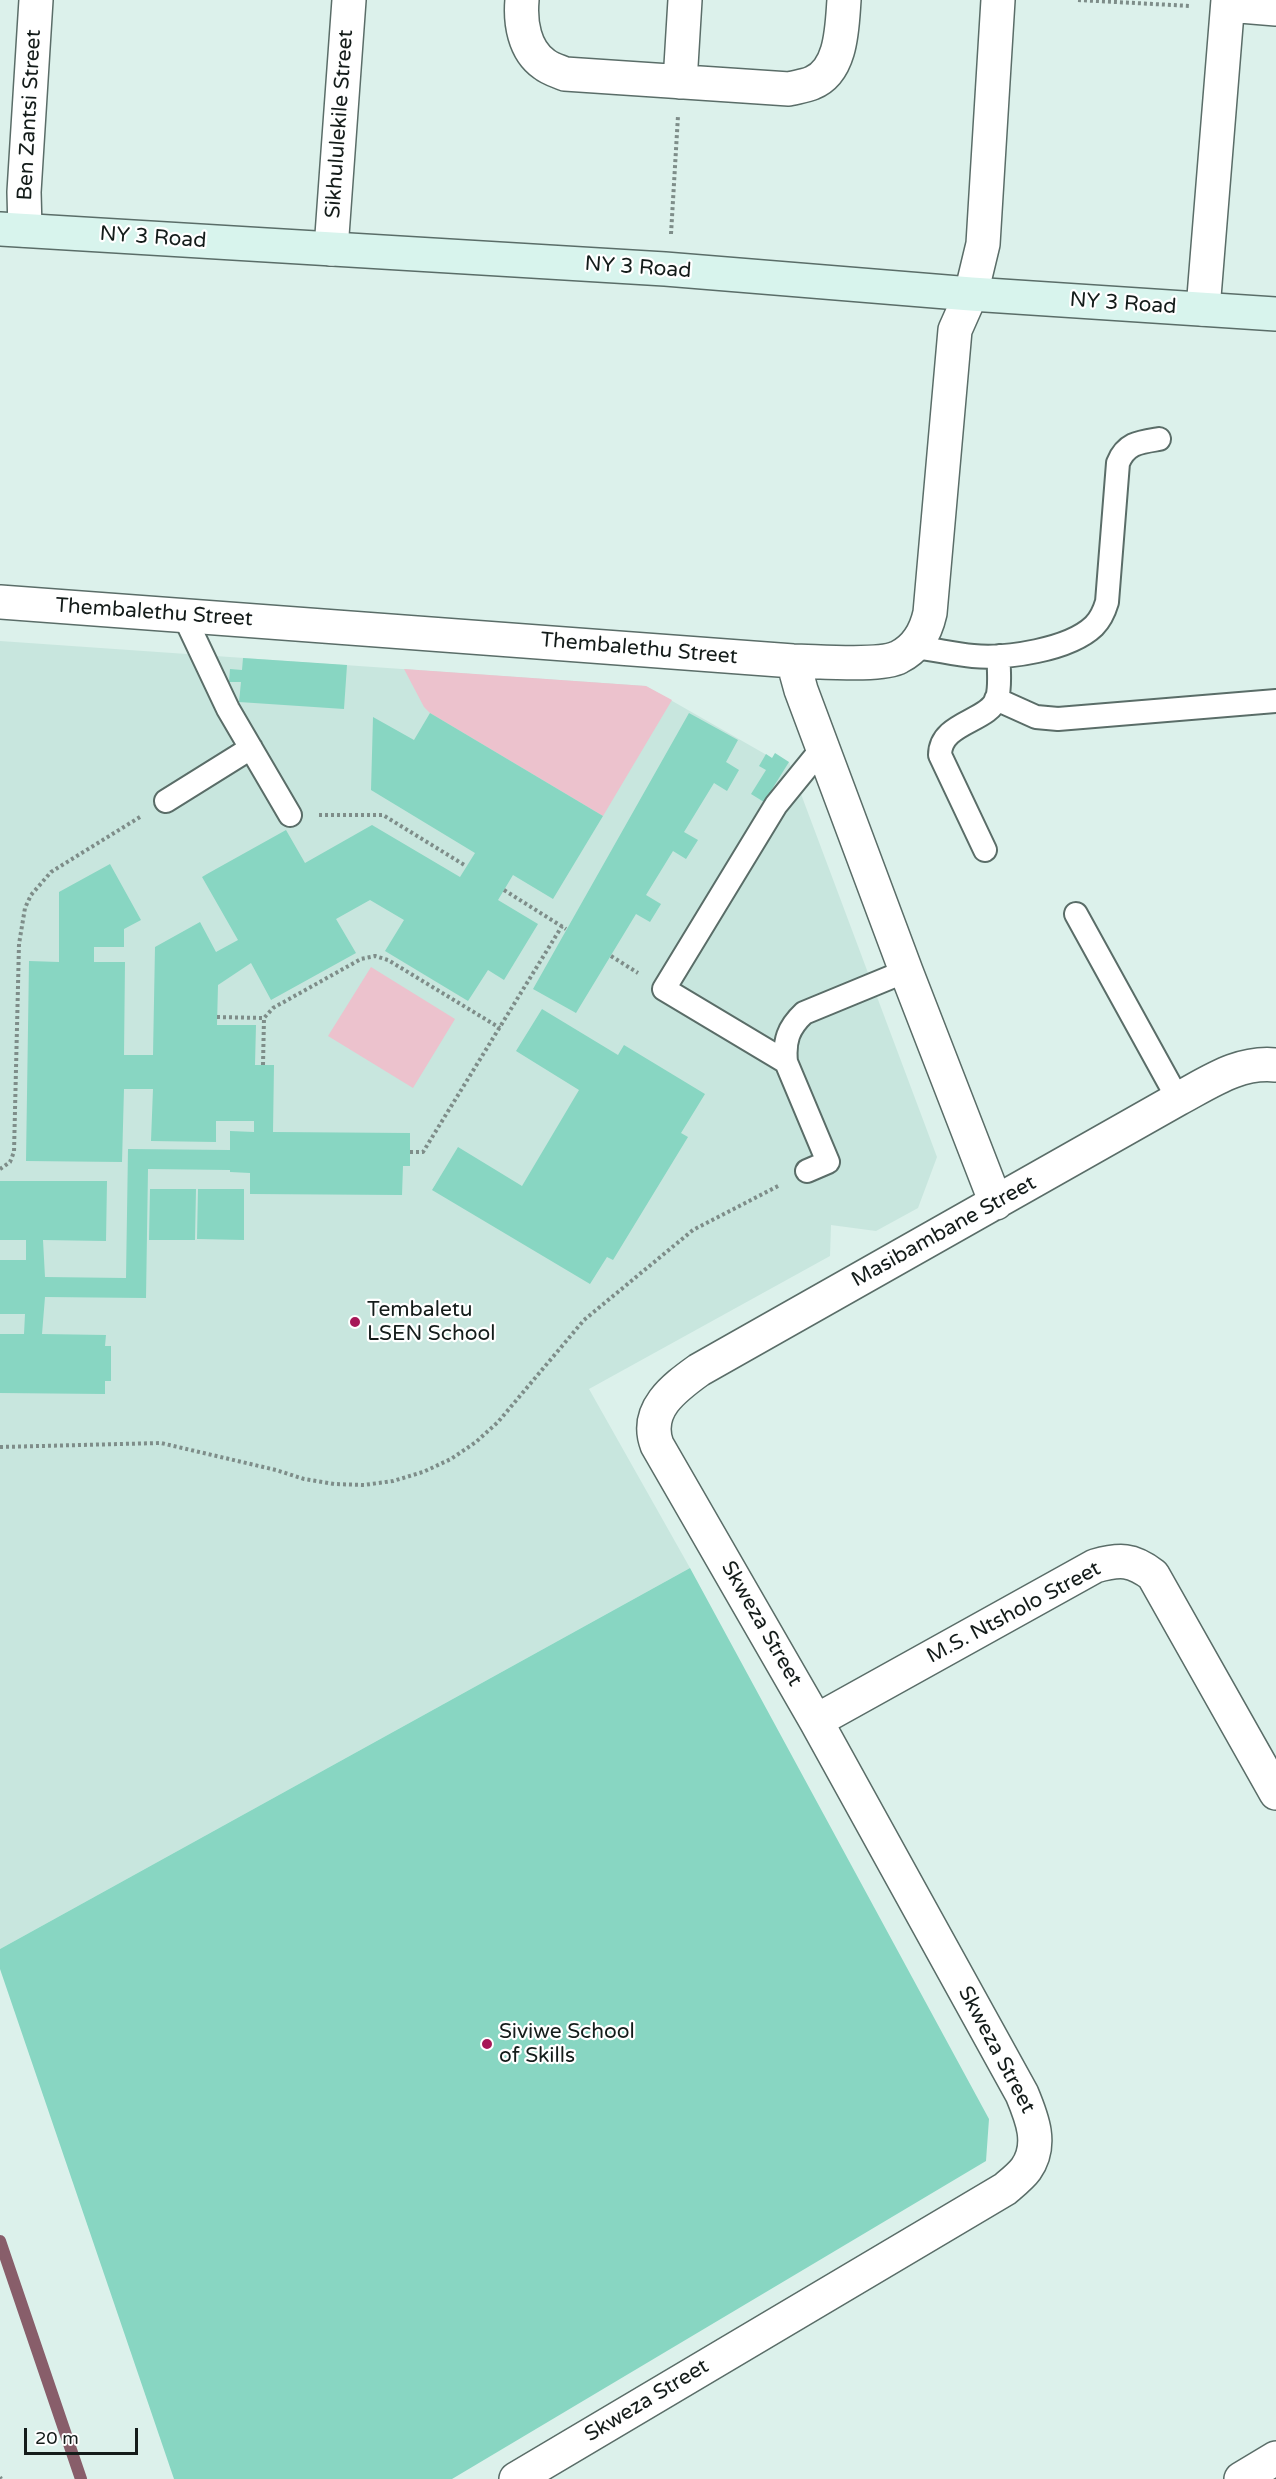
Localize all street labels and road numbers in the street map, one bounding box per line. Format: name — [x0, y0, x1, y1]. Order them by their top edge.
street label: Ben Zantsi Street — [13, 29, 47, 201]
street label: Sikhululekile Street — [321, 29, 359, 219]
street label: NY 3 Road — [99, 222, 207, 254]
street label: NY 3 Road — [584, 252, 692, 284]
street label: NY 3 Road — [1069, 288, 1177, 320]
street label: Thembalethu Street — [54, 594, 254, 632]
street label: Thembalethu Street — [539, 628, 739, 670]
street label: Masibambane Street — [847, 1171, 1041, 1293]
street label: M.S. Ntsholo Street — [923, 1556, 1105, 1670]
street label: Skweza Street — [715, 1557, 807, 1691]
street label: Skweza Street — [952, 1982, 1040, 2118]
street label: Skweza Street — [580, 2354, 714, 2448]

